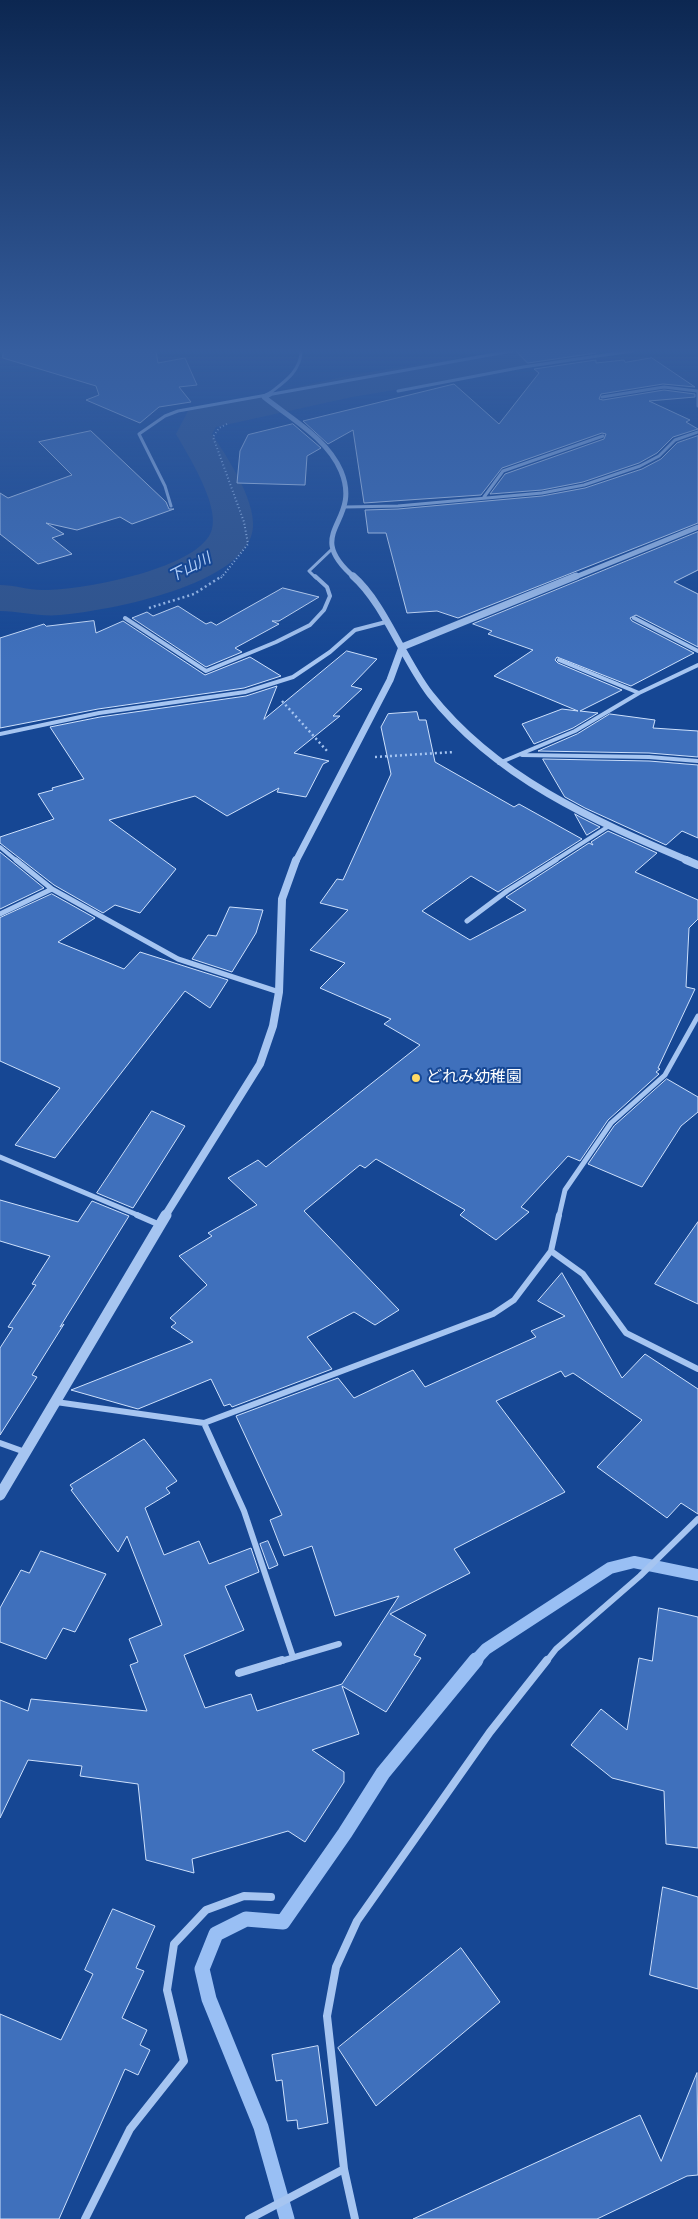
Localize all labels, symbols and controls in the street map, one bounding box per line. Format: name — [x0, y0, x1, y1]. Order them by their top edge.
water label: 下山川 — [166, 550, 214, 586]
place label: どれみ幼稚園 — [426, 1068, 522, 1088]
marker: どれみ幼稚園 — [410, 1072, 422, 1084]

